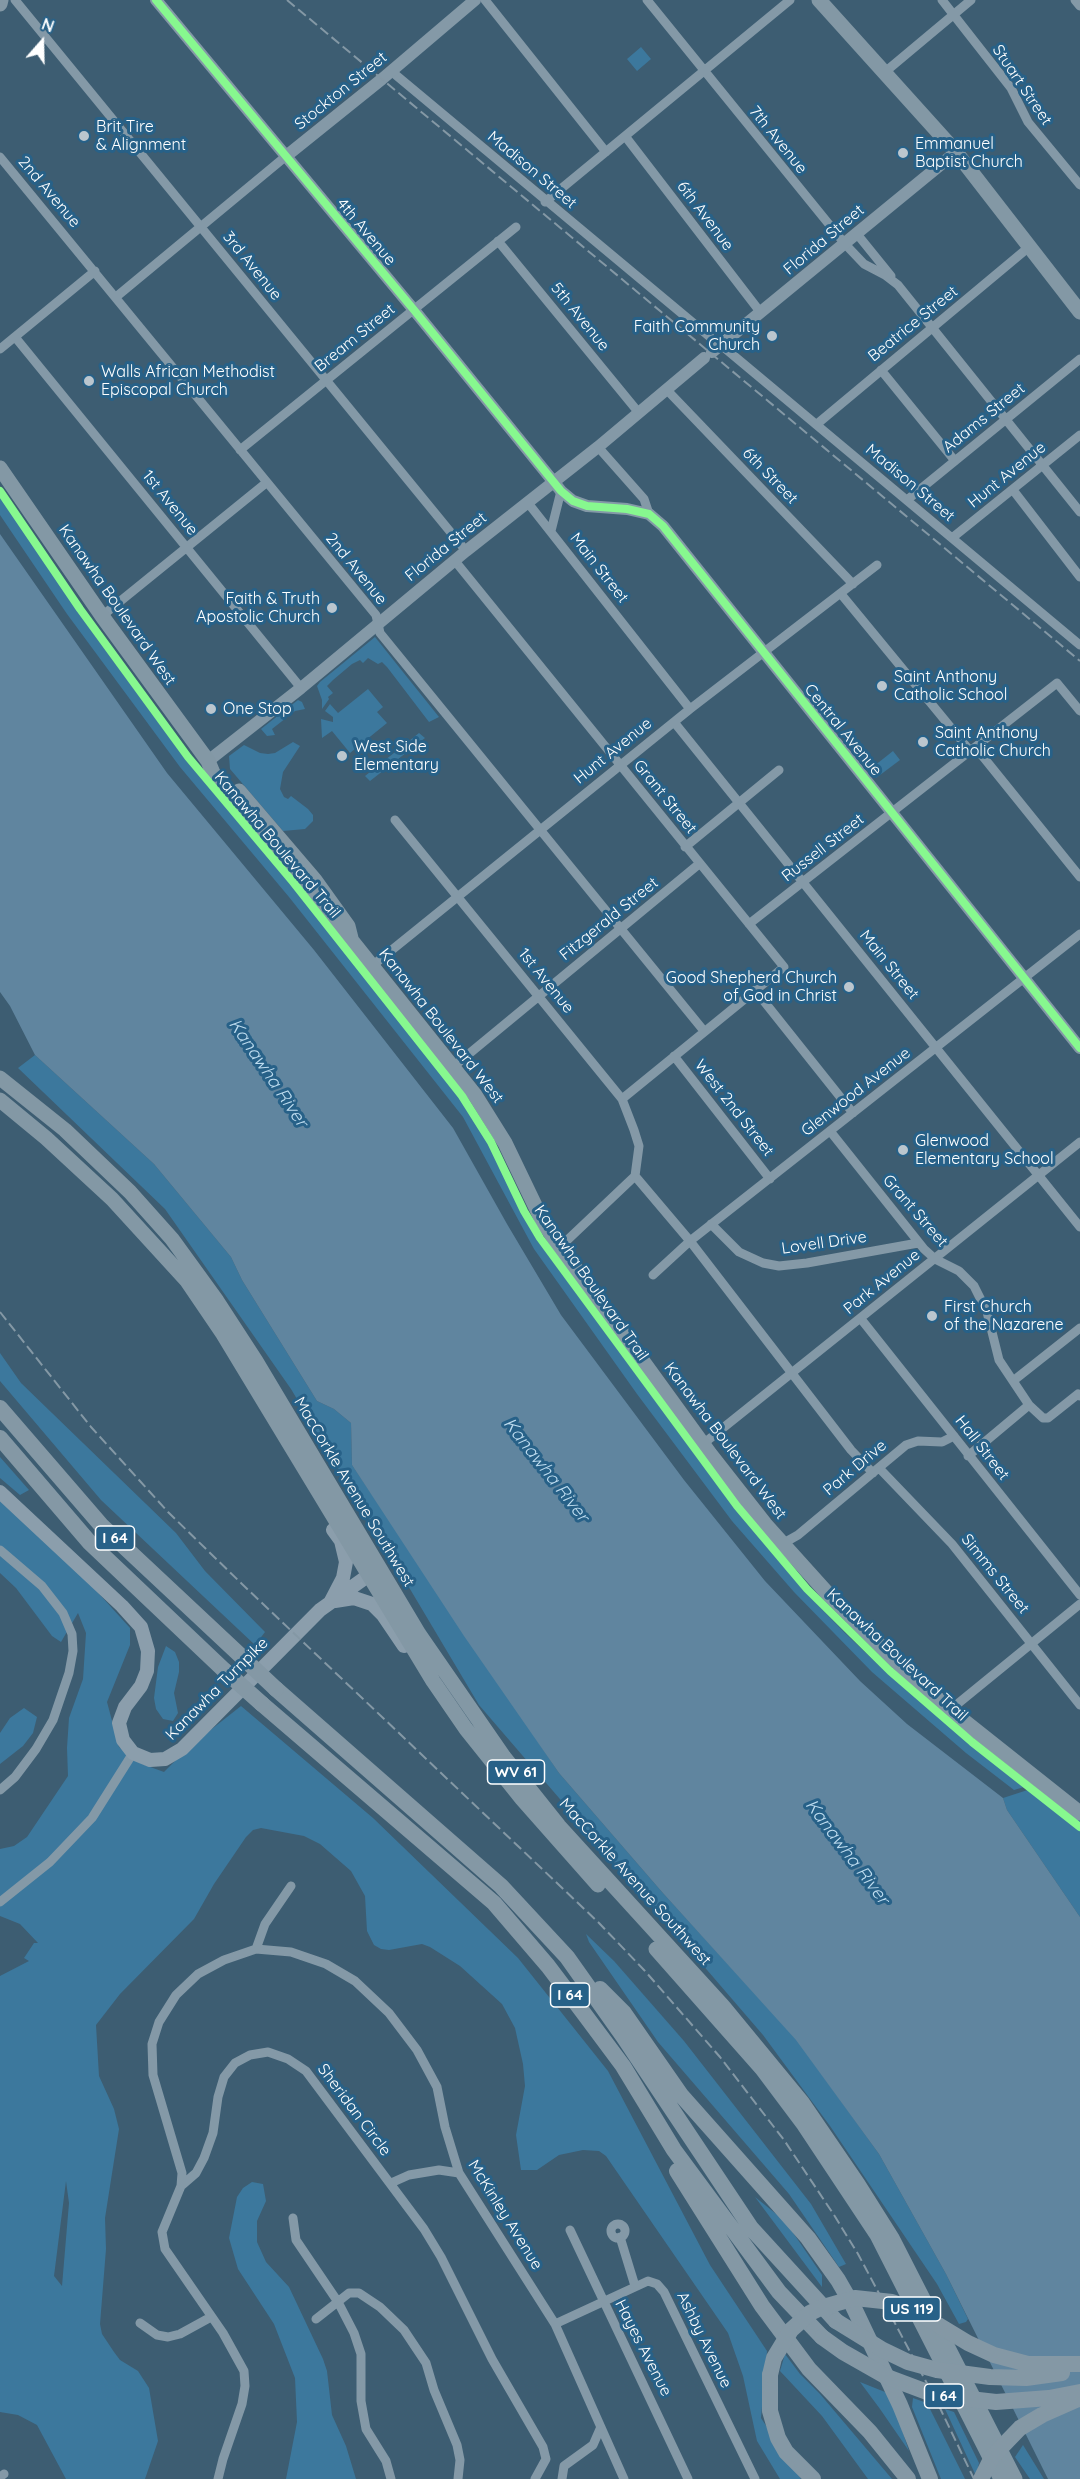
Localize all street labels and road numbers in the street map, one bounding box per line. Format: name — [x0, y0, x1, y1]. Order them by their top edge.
street label: Stuart Street — [988, 41, 1056, 129]
street label: Stockton Street — [291, 48, 391, 134]
street label: 7th Avenue — [745, 102, 811, 178]
street label: Madison Street — [483, 127, 581, 213]
street label: 2nd Avenue — [14, 153, 84, 231]
street label: 6th Avenue — [673, 177, 737, 255]
street label: 4th Avenue — [332, 194, 400, 270]
street label: Florida Street — [780, 201, 868, 279]
street label: 3rd Avenue — [218, 228, 286, 304]
street label: 5th Avenue — [547, 279, 613, 355]
street label: Beatrice Street — [864, 282, 962, 366]
street label: Bream Street — [311, 300, 399, 376]
street label: Adams Street — [939, 379, 1029, 457]
street label: Hunt Avenue — [964, 438, 1050, 512]
street label: Madison Street — [861, 440, 959, 526]
street label: 6th Street — [738, 444, 802, 508]
street label: 1st Avenue — [138, 467, 202, 539]
street label: Florida Street — [401, 508, 491, 586]
street label: Kanawha Boulevard West — [54, 521, 180, 689]
street label: 2nd Avenue — [321, 529, 391, 609]
street label: Main Street — [566, 529, 632, 607]
street label: Central Avenue — [800, 680, 886, 780]
street label: Hunt Avenue — [570, 714, 656, 788]
street label: Grant Street — [629, 756, 701, 838]
street label: Kanawha Boulevard Trail — [210, 768, 344, 922]
street label: Russell Street — [778, 810, 868, 886]
street label: Fitzgerald Street — [556, 873, 662, 965]
street label: Main Street — [855, 926, 923, 1004]
street label: Kanawha Boulevard West — [375, 945, 507, 1107]
street label: 1st Avenue — [514, 945, 578, 1017]
street label: Glenwood Avenue — [798, 1043, 914, 1141]
street label: West 2nd Street — [690, 1056, 778, 1160]
street label: Grant Street — [878, 1171, 952, 1251]
street label: Kanawha Boulevard Trail — [530, 1201, 652, 1365]
street label: Lovell Drive — [780, 1228, 868, 1258]
street label: Park Avenue — [840, 1245, 924, 1319]
street label: Kanawha Boulevard West — [660, 1359, 790, 1523]
street label: MacCorkle Avenue Southwest — [290, 1394, 418, 1590]
street label: Hall Street — [951, 1412, 1013, 1484]
street label: Park Drive — [819, 1436, 891, 1500]
road number: I 64 — [96, 1526, 134, 1550]
street label: Simms Street — [957, 1530, 1033, 1618]
street label: Kanawha Boulevard Trail — [823, 1585, 971, 1725]
street label: Kanawha Turnpike — [162, 1634, 272, 1744]
road number: WV 61 — [488, 1760, 544, 1784]
street label: MacCorkle Avenue Southwest — [555, 1794, 715, 1970]
road number: I 64 — [550, 1983, 590, 2007]
street label: Sheridan Circle — [313, 2060, 395, 2160]
street label: McKinley Avenue — [464, 2157, 546, 2273]
street label: Ashby Avenue — [672, 2289, 736, 2391]
street label: Hayes Avenue — [610, 2296, 676, 2400]
road number: US 119 — [884, 2297, 940, 2321]
road number: I 64 — [924, 2384, 964, 2408]

